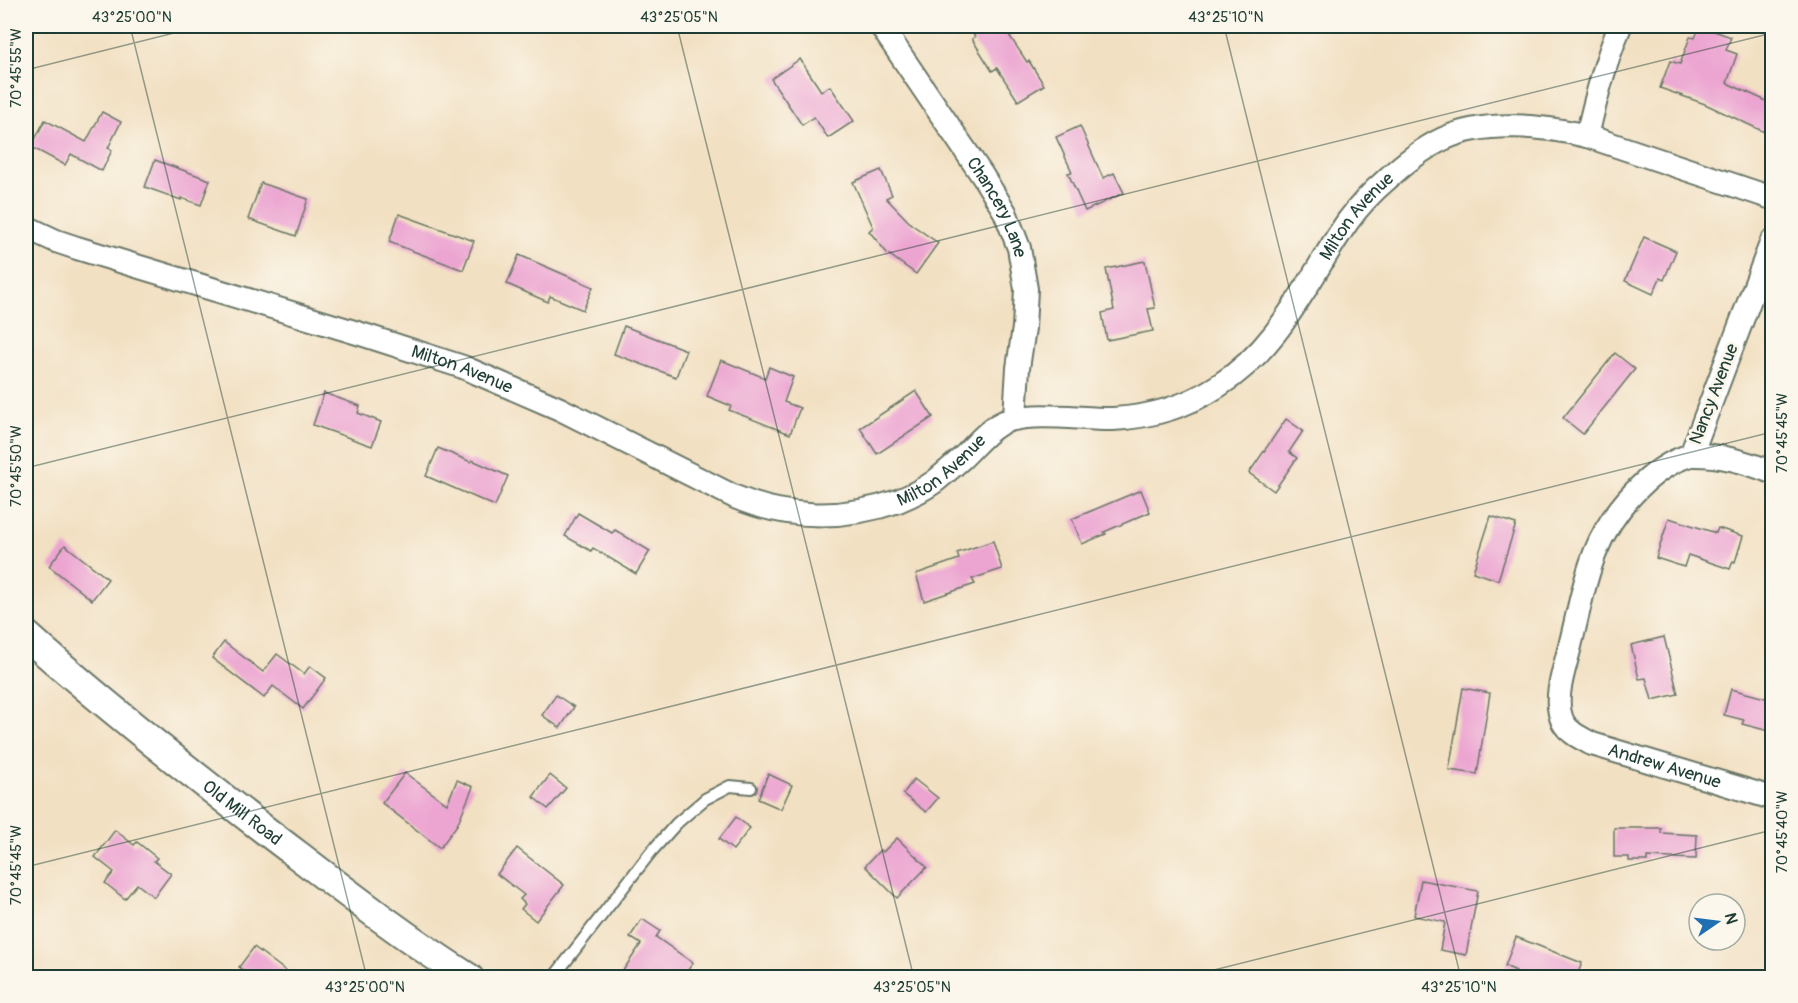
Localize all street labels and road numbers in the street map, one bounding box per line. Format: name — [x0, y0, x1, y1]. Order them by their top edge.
street label: Chancery Lane — [962, 153, 1032, 259]
street label: Milton Avenue — [1314, 167, 1399, 264]
street label: Milton Avenue — [409, 340, 516, 399]
street label: Nancy Avenue — [1684, 340, 1744, 448]
street label: Milton Avenue — [893, 429, 991, 512]
street label: Andrew Avenue — [1605, 738, 1724, 794]
street label: Old Mill Road — [198, 775, 287, 851]

